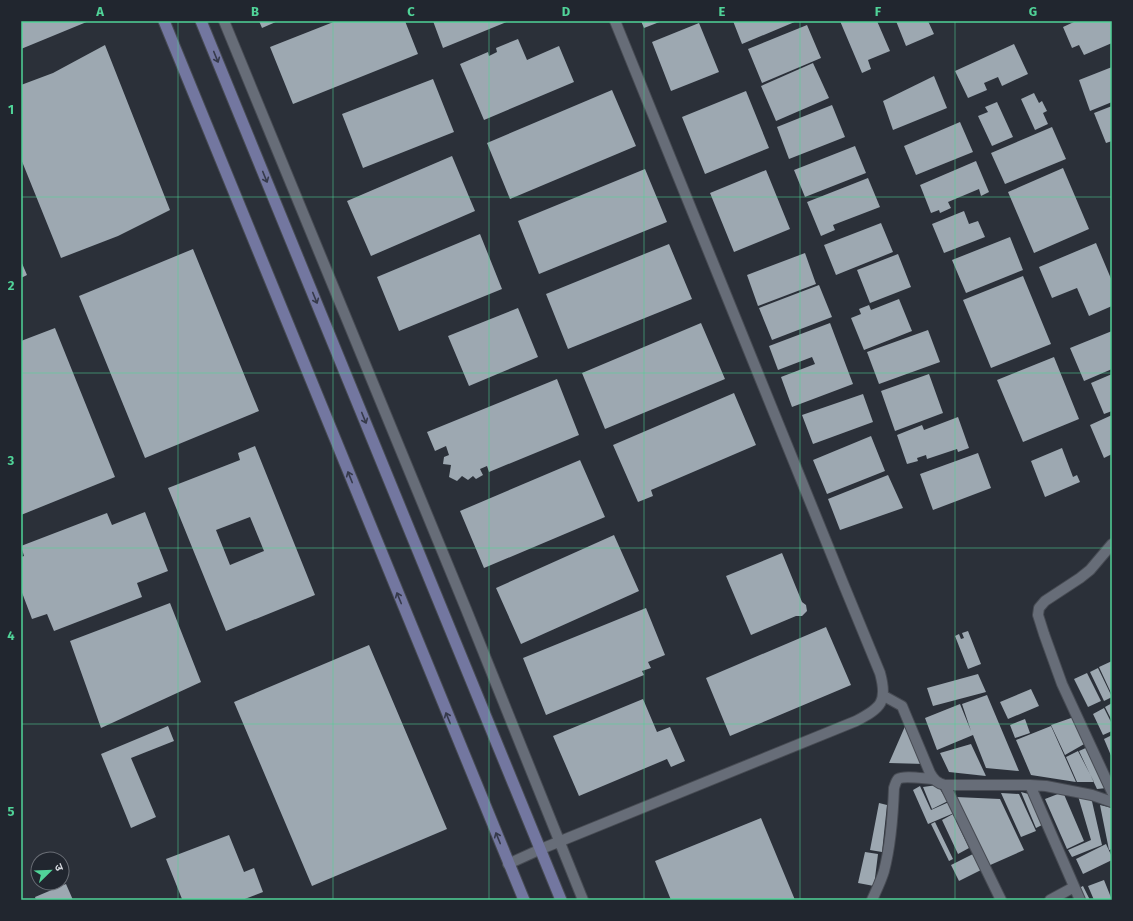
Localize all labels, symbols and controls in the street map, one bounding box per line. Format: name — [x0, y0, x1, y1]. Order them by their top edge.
text: A — [95, 4, 104, 19]
text: B — [251, 4, 259, 19]
text: C — [407, 4, 415, 19]
text: D — [562, 4, 571, 19]
text: E — [719, 4, 726, 19]
text: F — [875, 4, 882, 19]
text: G — [1029, 4, 1037, 19]
one-way arrow — [213, 51, 220, 63]
text: 1 — [8, 102, 14, 117]
one-way arrow — [262, 171, 270, 183]
text: 2 — [8, 278, 15, 293]
one-way arrow — [311, 291, 319, 303]
one-way arrow — [361, 411, 368, 423]
text: 3 — [7, 453, 15, 468]
one-way arrow — [346, 472, 354, 484]
one-way arrow — [395, 592, 403, 604]
text: 4 — [7, 628, 15, 643]
one-way arrow — [444, 712, 452, 724]
text: 5 — [8, 804, 15, 819]
one-way arrow — [493, 833, 501, 845]
north arrow — [30, 851, 70, 891]
text: उ — [52, 862, 66, 873]

